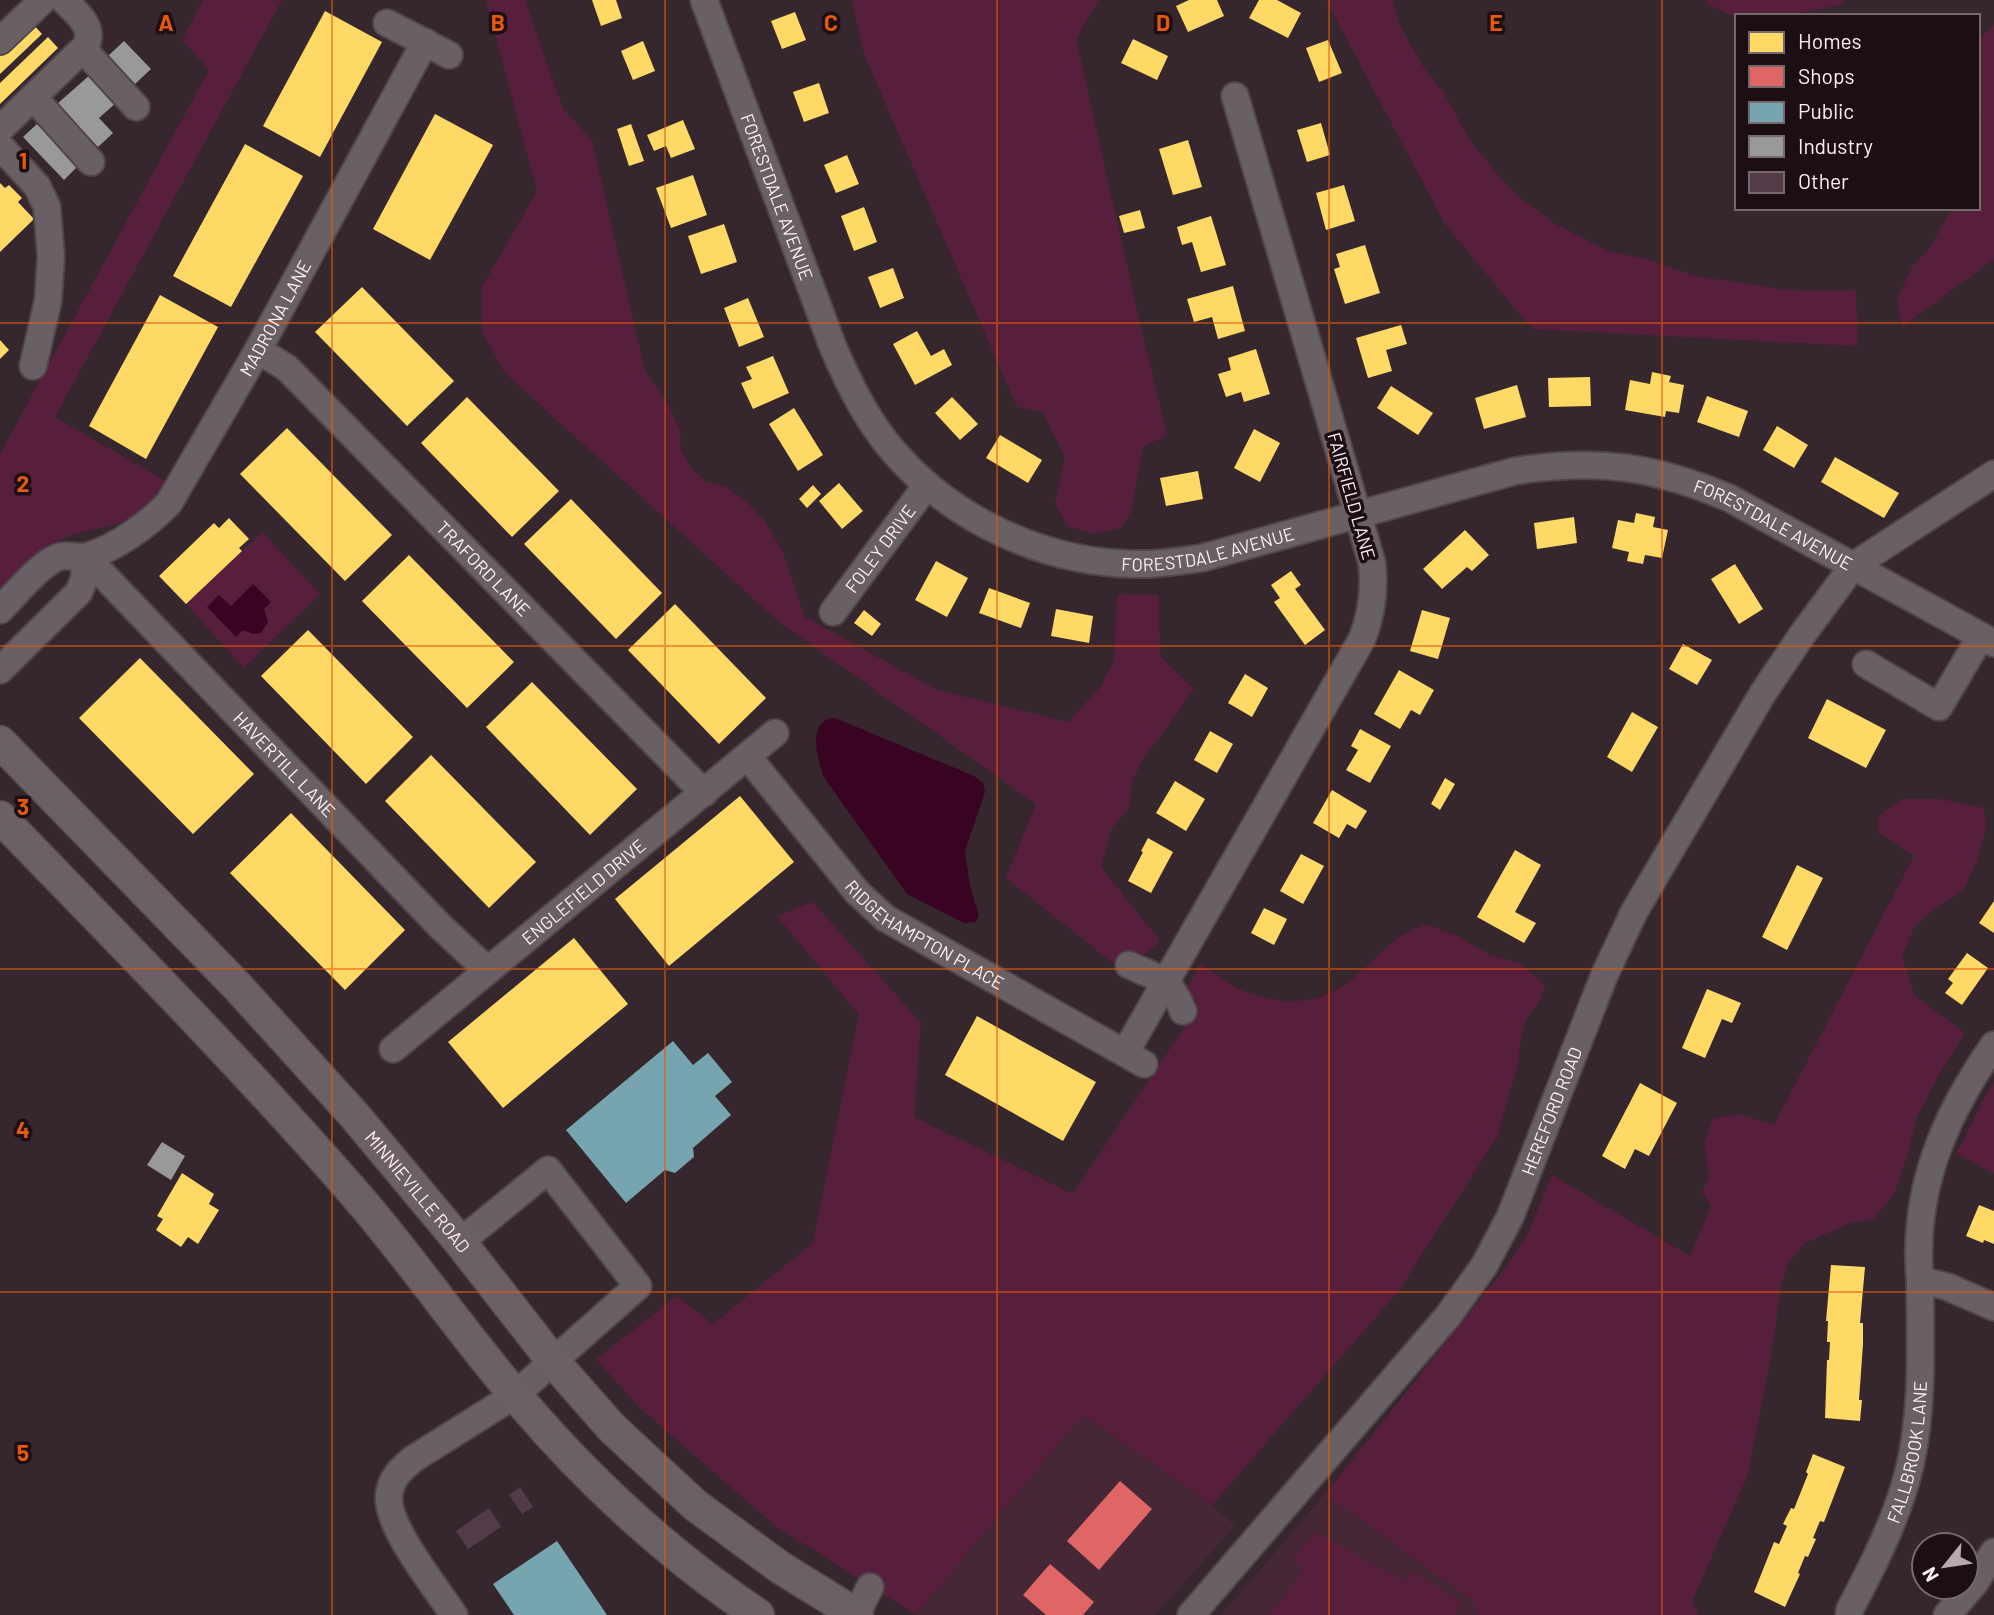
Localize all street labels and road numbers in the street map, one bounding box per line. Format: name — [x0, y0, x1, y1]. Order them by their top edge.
street label: FORESTDALE AVENUE — [736, 110, 818, 283]
street label: MADRONA LANE — [234, 256, 316, 380]
street label: FAIRFIELD LANE — [1323, 430, 1381, 562]
street label: FORESTDALE AVENUE — [1691, 474, 1856, 574]
street label: FOLEY DRIVE — [840, 500, 920, 597]
street label: TRAFORD LANE — [432, 516, 535, 621]
street label: FORESTDALE AVENUE — [1121, 522, 1297, 575]
street label: HAVERTILL LANE — [229, 707, 340, 821]
street label: ENGLEFIELD DRIVE — [517, 834, 650, 949]
street label: RIDGEHAMPTON PLACE — [841, 875, 1008, 994]
street label: HEREFORD ROAD — [1516, 1044, 1586, 1178]
street label: MINNIEVILLE ROAD — [361, 1126, 475, 1257]
street label: FALLBROOK LANE — [1882, 1380, 1931, 1526]

